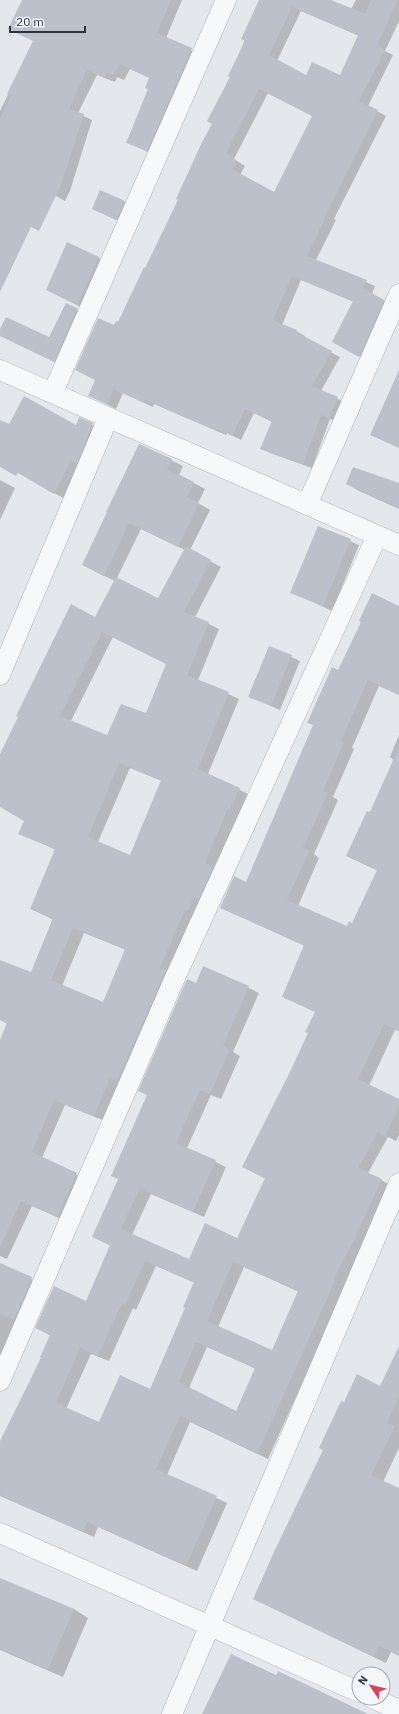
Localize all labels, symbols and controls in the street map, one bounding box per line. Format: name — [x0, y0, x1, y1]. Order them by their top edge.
scale bar — [10, 8, 85, 34]
text: 20 m — [16, 14, 44, 29]
north arrow — [351, 1666, 391, 1706]
text: N — [355, 1673, 371, 1688]

